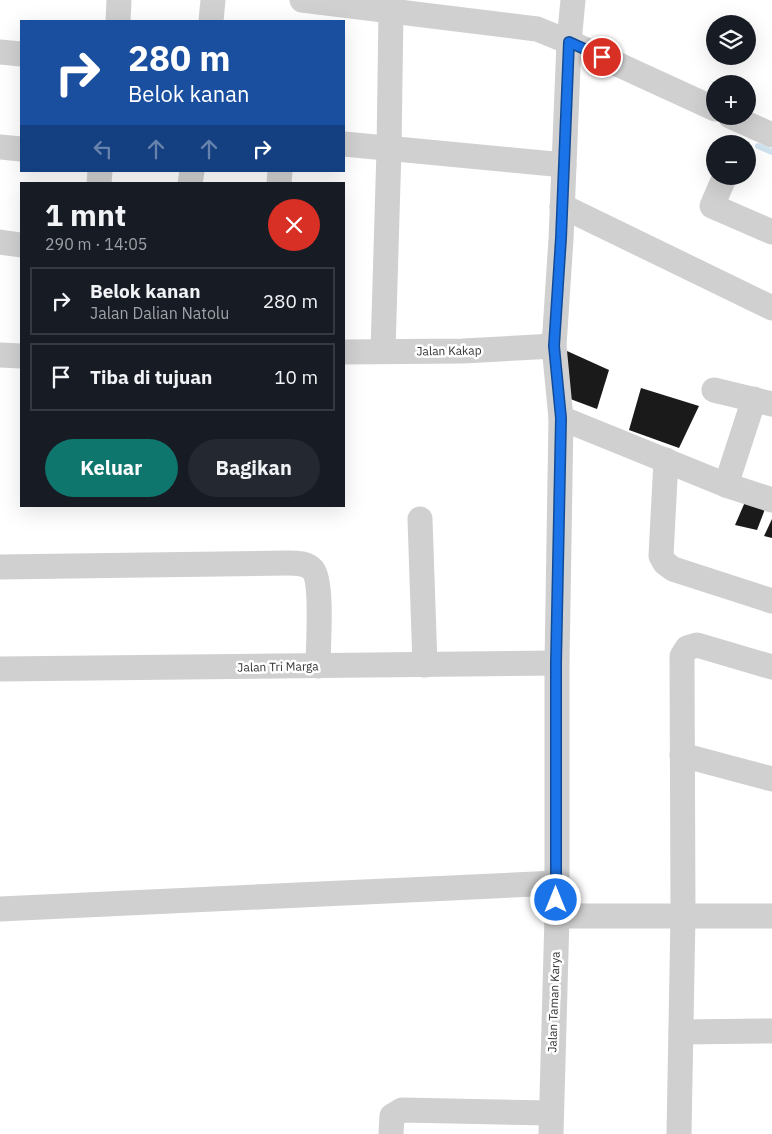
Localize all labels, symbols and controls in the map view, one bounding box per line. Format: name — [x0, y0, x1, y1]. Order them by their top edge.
map controls — [706, 15, 756, 185]
button: layers — [706, 15, 756, 65]
text: 280 m — [128, 35, 231, 81]
pin — [581, 36, 623, 78]
icon: right — [45, 40, 110, 105]
icon: arrive — [588, 43, 616, 71]
button: + — [706, 75, 756, 125]
text: Belok kanan — [128, 79, 250, 108]
icon: left — [89, 135, 117, 163]
icon: ahead — [142, 135, 170, 163]
icon: ahead — [195, 135, 223, 163]
icon: right — [248, 135, 276, 163]
button: − — [706, 135, 756, 185]
text: 1 mnt — [45, 195, 126, 234]
button: close — [268, 199, 320, 251]
text: 290 m · 14:05 — [45, 234, 147, 254]
text: Belok kanan — [90, 279, 201, 303]
icon: right — [47, 287, 75, 315]
text: 280 m — [263, 289, 318, 313]
text: Jalan Dalian Natolu — [90, 303, 229, 323]
street label: Jalan Kakap — [416, 342, 482, 359]
icon: arrive — [47, 363, 75, 391]
text: Tiba di tujuan — [90, 365, 212, 389]
text: 10 m — [274, 365, 318, 389]
button: Keluar — [45, 439, 178, 497]
button: Bagikan — [188, 439, 320, 497]
street label: Jalan Tri Marga — [237, 658, 319, 675]
position arrow — [529, 873, 581, 925]
street label: Jalan Taman Karya — [544, 950, 563, 1053]

